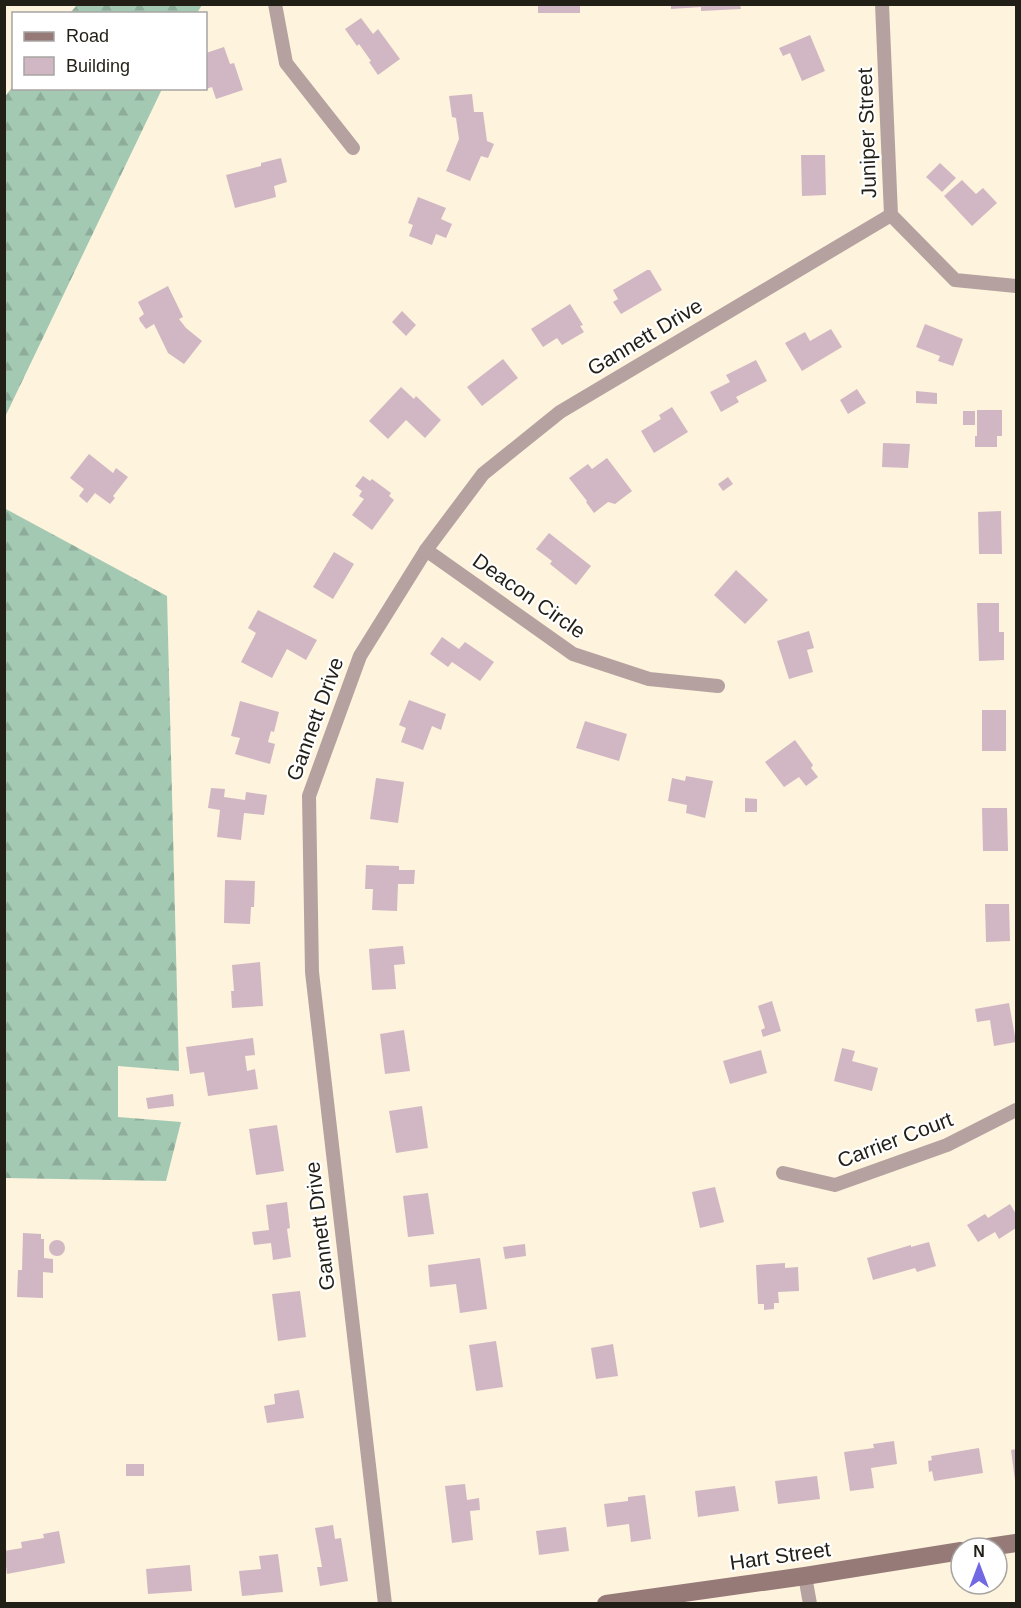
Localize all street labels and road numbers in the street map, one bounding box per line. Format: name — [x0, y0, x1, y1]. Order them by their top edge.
street label: Juniper Street — [853, 67, 880, 199]
street label: Gannett Drive — [583, 293, 706, 380]
street label: Deacon Circle — [469, 548, 590, 643]
street label: Gannett Drive — [282, 654, 347, 784]
street label: Carrier Court — [834, 1107, 956, 1172]
street label: Gannett Drive — [300, 1160, 339, 1292]
street label: Hart Street — [728, 1537, 832, 1574]

